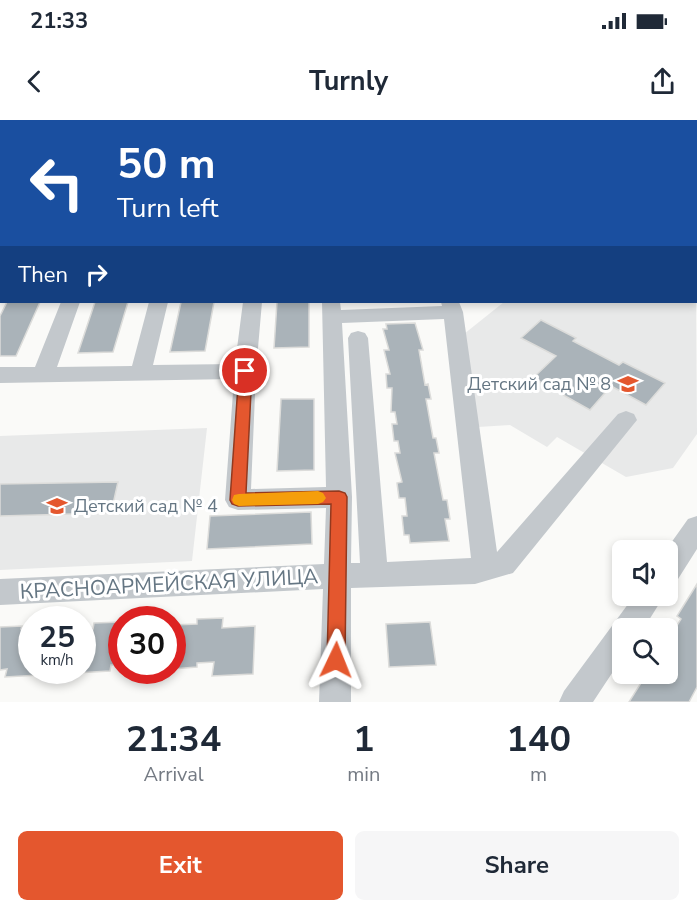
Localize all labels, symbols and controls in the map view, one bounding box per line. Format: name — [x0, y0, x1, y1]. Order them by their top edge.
text: 21:33 — [30, 6, 88, 36]
text: Turnly — [309, 63, 388, 100]
icon: back — [18, 65, 51, 98]
icon: share — [646, 65, 679, 98]
text: 50 m — [117, 136, 216, 193]
icon: left — [18, 144, 96, 222]
text: Turn left — [117, 190, 218, 227]
icon: right — [80, 258, 113, 291]
text: Then — [18, 260, 68, 290]
pin — [219, 345, 270, 396]
icon: arrive — [228, 354, 261, 387]
place label: Детский сад № 8 — [467, 372, 611, 396]
school or university icon: Детский сад № 8 — [616, 372, 640, 396]
school or university icon: Детский сад № 4 — [45, 494, 69, 518]
place label: Детский сад № 4 — [74, 494, 218, 518]
map controls — [612, 540, 678, 684]
button: sound — [612, 540, 678, 606]
street label: КРАСНОАРМЕЙСКАЯ УЛИЦА — [19, 562, 319, 606]
speed limit sign: 30 — [108, 606, 186, 684]
text: 25 — [39, 617, 75, 658]
button: search — [612, 618, 678, 684]
position arrow — [304, 628, 368, 692]
text: km/h — [40, 650, 74, 670]
text: 21:34 — [126, 715, 221, 764]
text: 1 — [353, 715, 375, 764]
text: 140 — [506, 715, 571, 764]
text: Arrival — [144, 761, 204, 788]
text: min — [347, 761, 380, 788]
text: m — [530, 761, 547, 788]
button: Exit — [18, 831, 343, 900]
button: Share — [355, 831, 679, 900]

